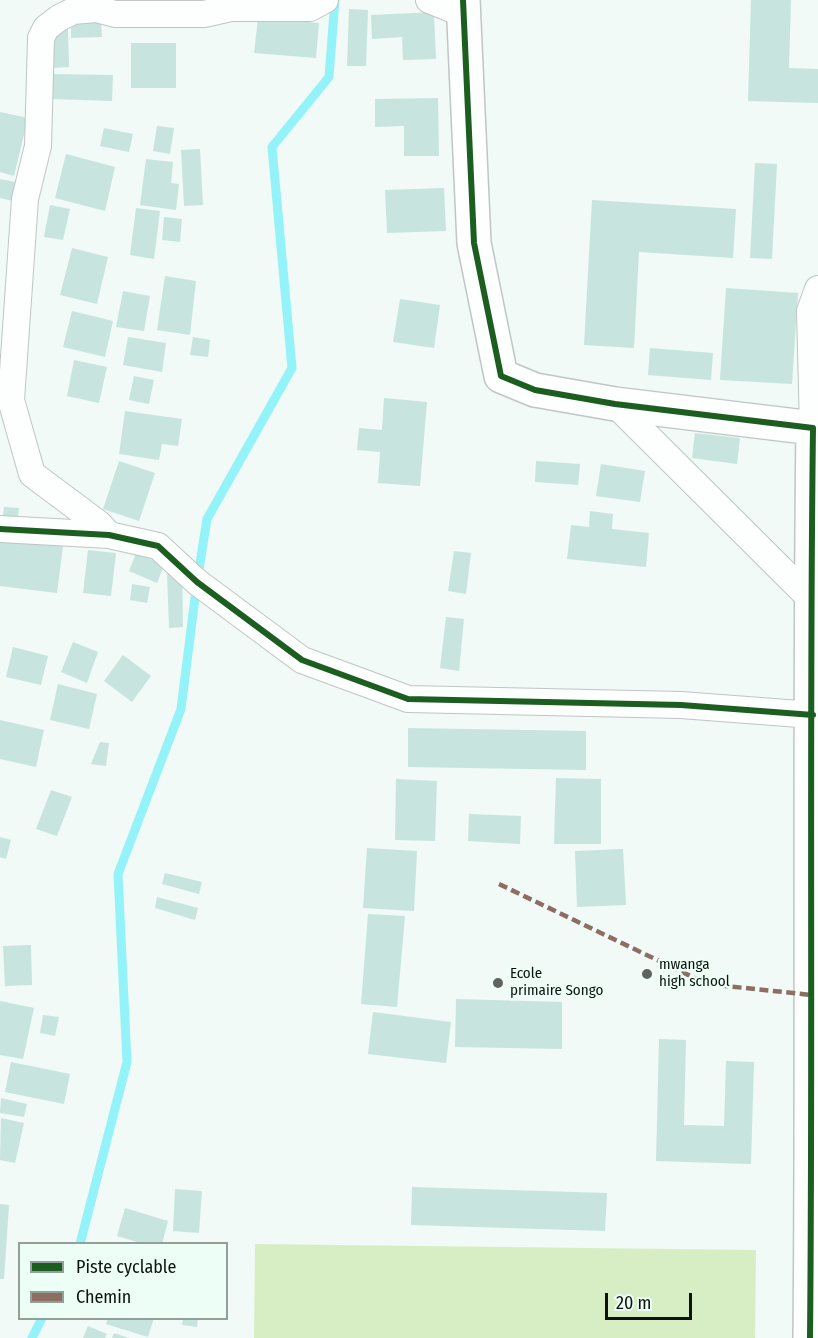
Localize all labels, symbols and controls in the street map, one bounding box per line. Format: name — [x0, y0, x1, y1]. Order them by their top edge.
place label: mwanga high school — [659, 956, 730, 991]
place label: Ecole primaire Songo — [510, 965, 603, 1000]
marker: mwanga high school — [640, 967, 654, 981]
marker: Ecole primaire Songo — [491, 976, 505, 990]
legend — [18, 1242, 228, 1320]
text: Piste cyclable — [76, 1256, 176, 1278]
scale bar — [608, 1281, 695, 1319]
text: Chemin — [76, 1286, 131, 1308]
text: 20 m — [616, 1292, 651, 1314]

